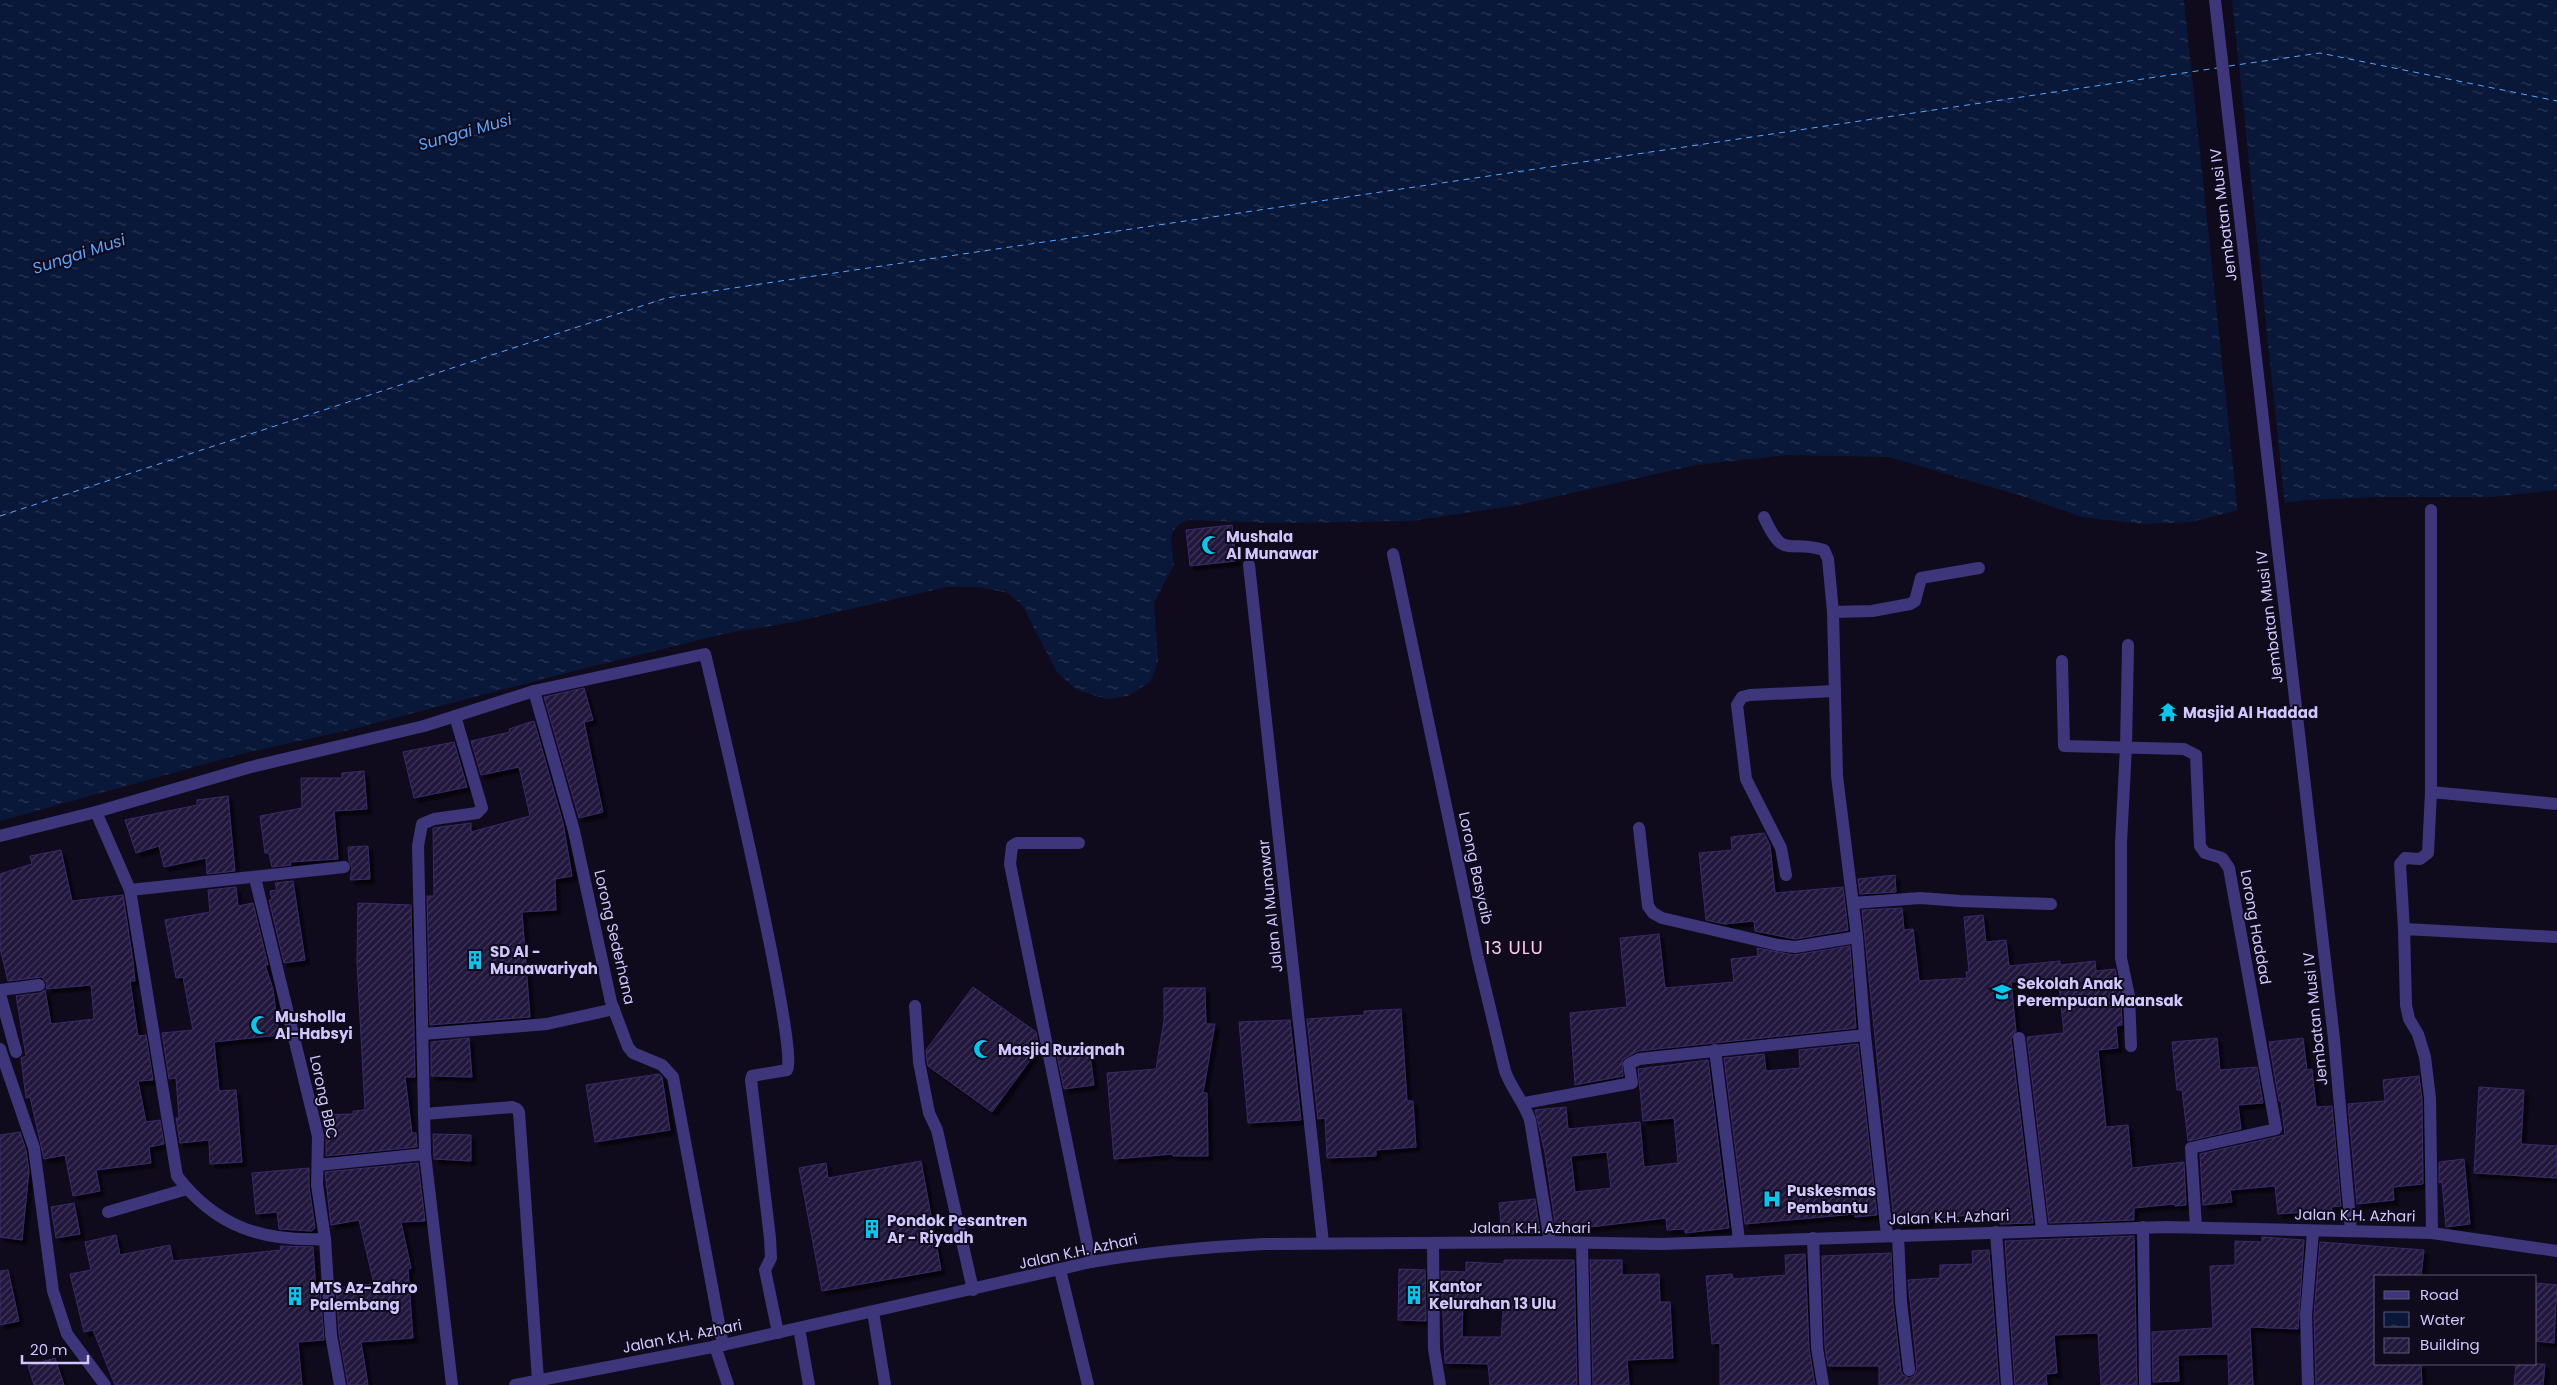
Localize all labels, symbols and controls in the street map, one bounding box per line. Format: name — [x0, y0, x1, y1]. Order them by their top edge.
water label: Sungai Musi — [415, 107, 516, 156]
street label: Jembatan Musi IV — [2204, 147, 2242, 283]
water label: Sungai Musi — [30, 228, 129, 280]
place label: Mushala Al Munawar — [1226, 526, 1319, 564]
mosque icon: Mushala Al Munawar — [1200, 534, 1222, 556]
street label: Jembatan Musi IV — [2250, 549, 2288, 685]
temple icon: Masjid Al Haddad — [2157, 701, 2179, 723]
place label: Masjid Al Haddad — [2183, 702, 2318, 723]
street label: Lorong Basyaib — [1454, 810, 1498, 926]
street label: Jalan Al Munawar — [1253, 838, 1287, 974]
street label: Lorong Sederhana — [589, 868, 641, 1006]
street label: Lorong Haddad — [2236, 868, 2276, 986]
district label: 13 ULU — [1484, 935, 1544, 960]
place label: SD Al - Munawariyah — [490, 941, 598, 979]
building icon: SD Al - Munawariyah — [464, 949, 486, 971]
street label: Jembatan Musi IV — [2298, 951, 2332, 1087]
place label: Sekolah Anak Perempuan Maansak — [2017, 973, 2184, 1011]
school or university icon: Sekolah Anak Perempuan Maansak — [1991, 981, 2013, 1003]
place label: Musholla Al-Habsyi — [275, 1006, 353, 1044]
mosque icon: Musholla Al-Habsyi — [249, 1014, 271, 1036]
mosque icon: Masjid Ruziqnah — [972, 1038, 994, 1060]
place label: Masjid Ruziqnah — [998, 1039, 1125, 1060]
street label: Lorong BBC — [305, 1053, 343, 1141]
place label: Puskesmas Pembantu — [1787, 1180, 1876, 1218]
hospital icon: Puskesmas Pembantu — [1761, 1188, 1783, 1210]
street label: Jalan K.H. Azhari — [2294, 1203, 2416, 1227]
street label: Jalan K.H. Azhari — [1888, 1204, 2010, 1230]
place label: Pondok Pesantren Ar - Riyadh — [887, 1210, 1027, 1248]
street label: Jalan K.H. Azhari — [1469, 1217, 1591, 1238]
building icon: Pondok Pesantren Ar - Riyadh — [861, 1218, 883, 1240]
street label: Jalan K.H. Azhari — [1017, 1228, 1139, 1274]
legend — [2374, 1275, 2537, 1365]
place label: Kantor Kelurahan 13 Ulu — [1429, 1276, 1556, 1314]
place label: MTS Az-Zahro Palembang — [310, 1277, 418, 1315]
building icon: Kantor Kelurahan 13 Ulu — [1403, 1284, 1425, 1306]
text: Road — [2420, 1284, 2459, 1305]
building icon: MTS Az-Zahro Palembang — [284, 1285, 306, 1307]
text: Water — [2420, 1309, 2466, 1330]
street label: Jalan K.H. Azhari — [621, 1314, 743, 1358]
scale bar — [22, 1332, 89, 1364]
text: Building — [2420, 1334, 2480, 1355]
text: 20 m — [30, 1339, 68, 1360]

